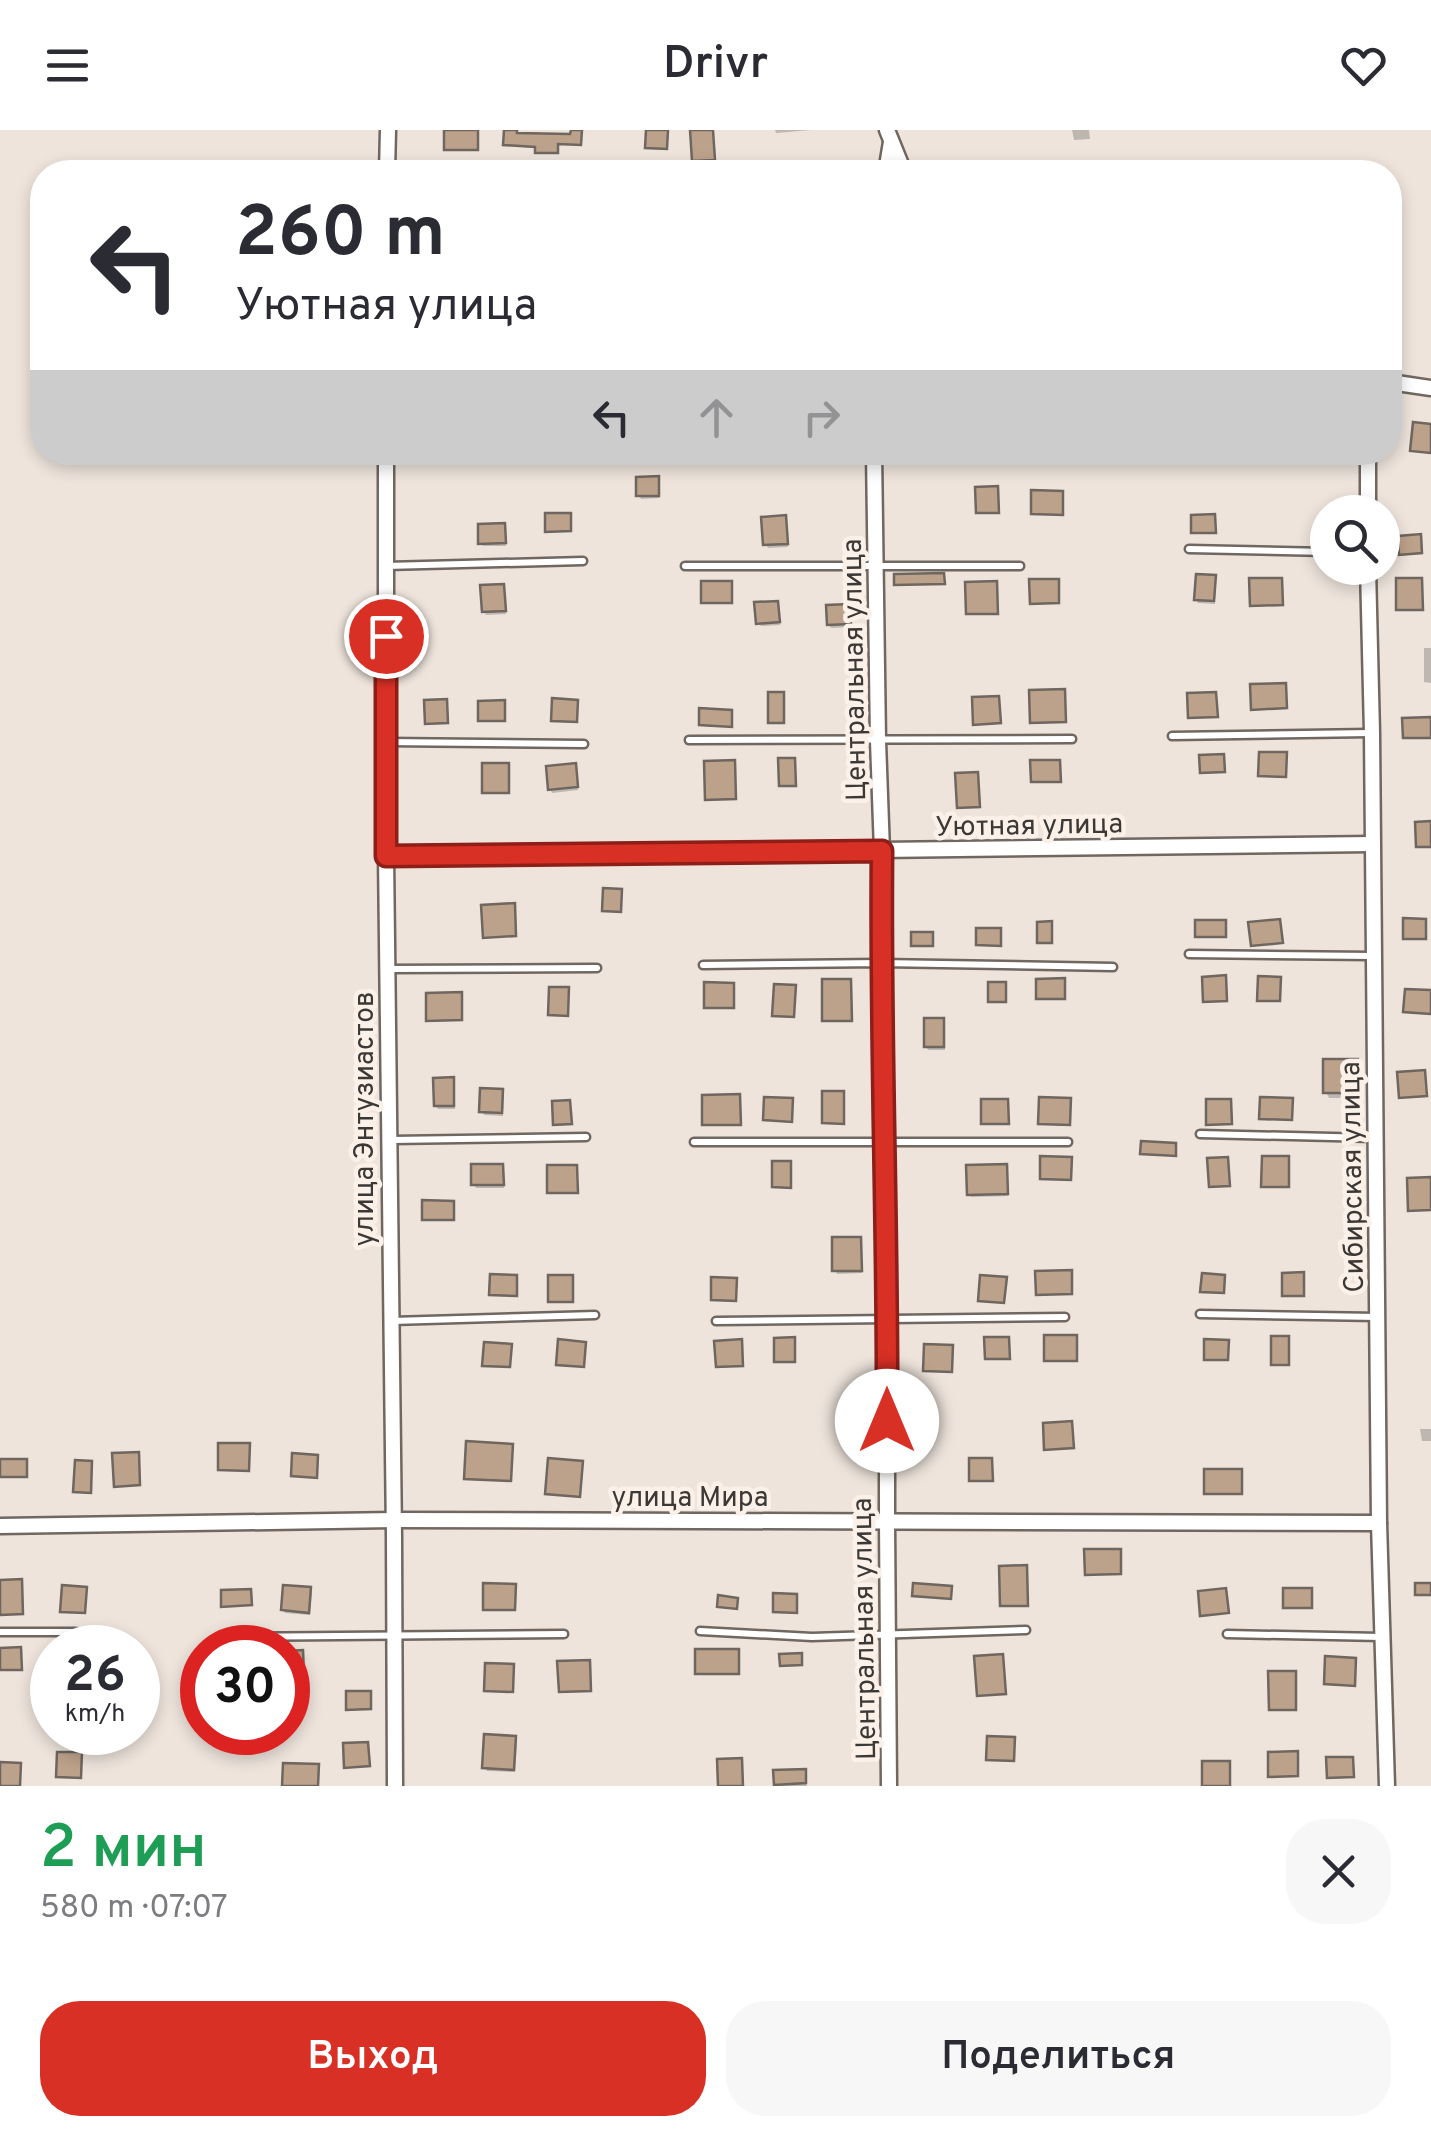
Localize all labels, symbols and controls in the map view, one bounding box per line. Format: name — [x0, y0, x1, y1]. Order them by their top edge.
text: Drivr — [663, 37, 768, 94]
icon: menu — [40, 38, 95, 93]
icon: heart — [1336, 38, 1391, 93]
text: 260 m — [235, 192, 446, 281]
icon: left — [70, 200, 200, 330]
text: Уютная улица — [235, 279, 537, 336]
icon: left — [584, 390, 639, 445]
icon: ahead — [689, 390, 744, 445]
icon: right — [794, 390, 849, 445]
map controls — [1310, 495, 1400, 585]
button: search — [1310, 495, 1400, 585]
street label: Центральная улица — [836, 538, 876, 802]
pin — [344, 594, 429, 679]
icon: arrive — [359, 609, 414, 664]
street label: Уютная улица — [935, 807, 1123, 847]
street label: улица Энтузиастов — [348, 991, 384, 1247]
street label: Сибирская улица — [1334, 1061, 1374, 1293]
position arrow — [835, 1369, 939, 1473]
street label: улица Мира — [612, 1481, 769, 1517]
street label: Центральная улица — [846, 1497, 886, 1761]
speed limit sign: 30 — [180, 1625, 310, 1755]
text: 26 — [64, 1646, 126, 1709]
text: km/h — [65, 1699, 125, 1731]
text: 2 мин — [40, 1813, 207, 1889]
button: close — [1286, 1819, 1391, 1924]
text: 580 m · 07:07 — [40, 1889, 228, 1929]
button: Выход — [40, 2001, 706, 2116]
button: Поделиться — [726, 2001, 1391, 2116]

